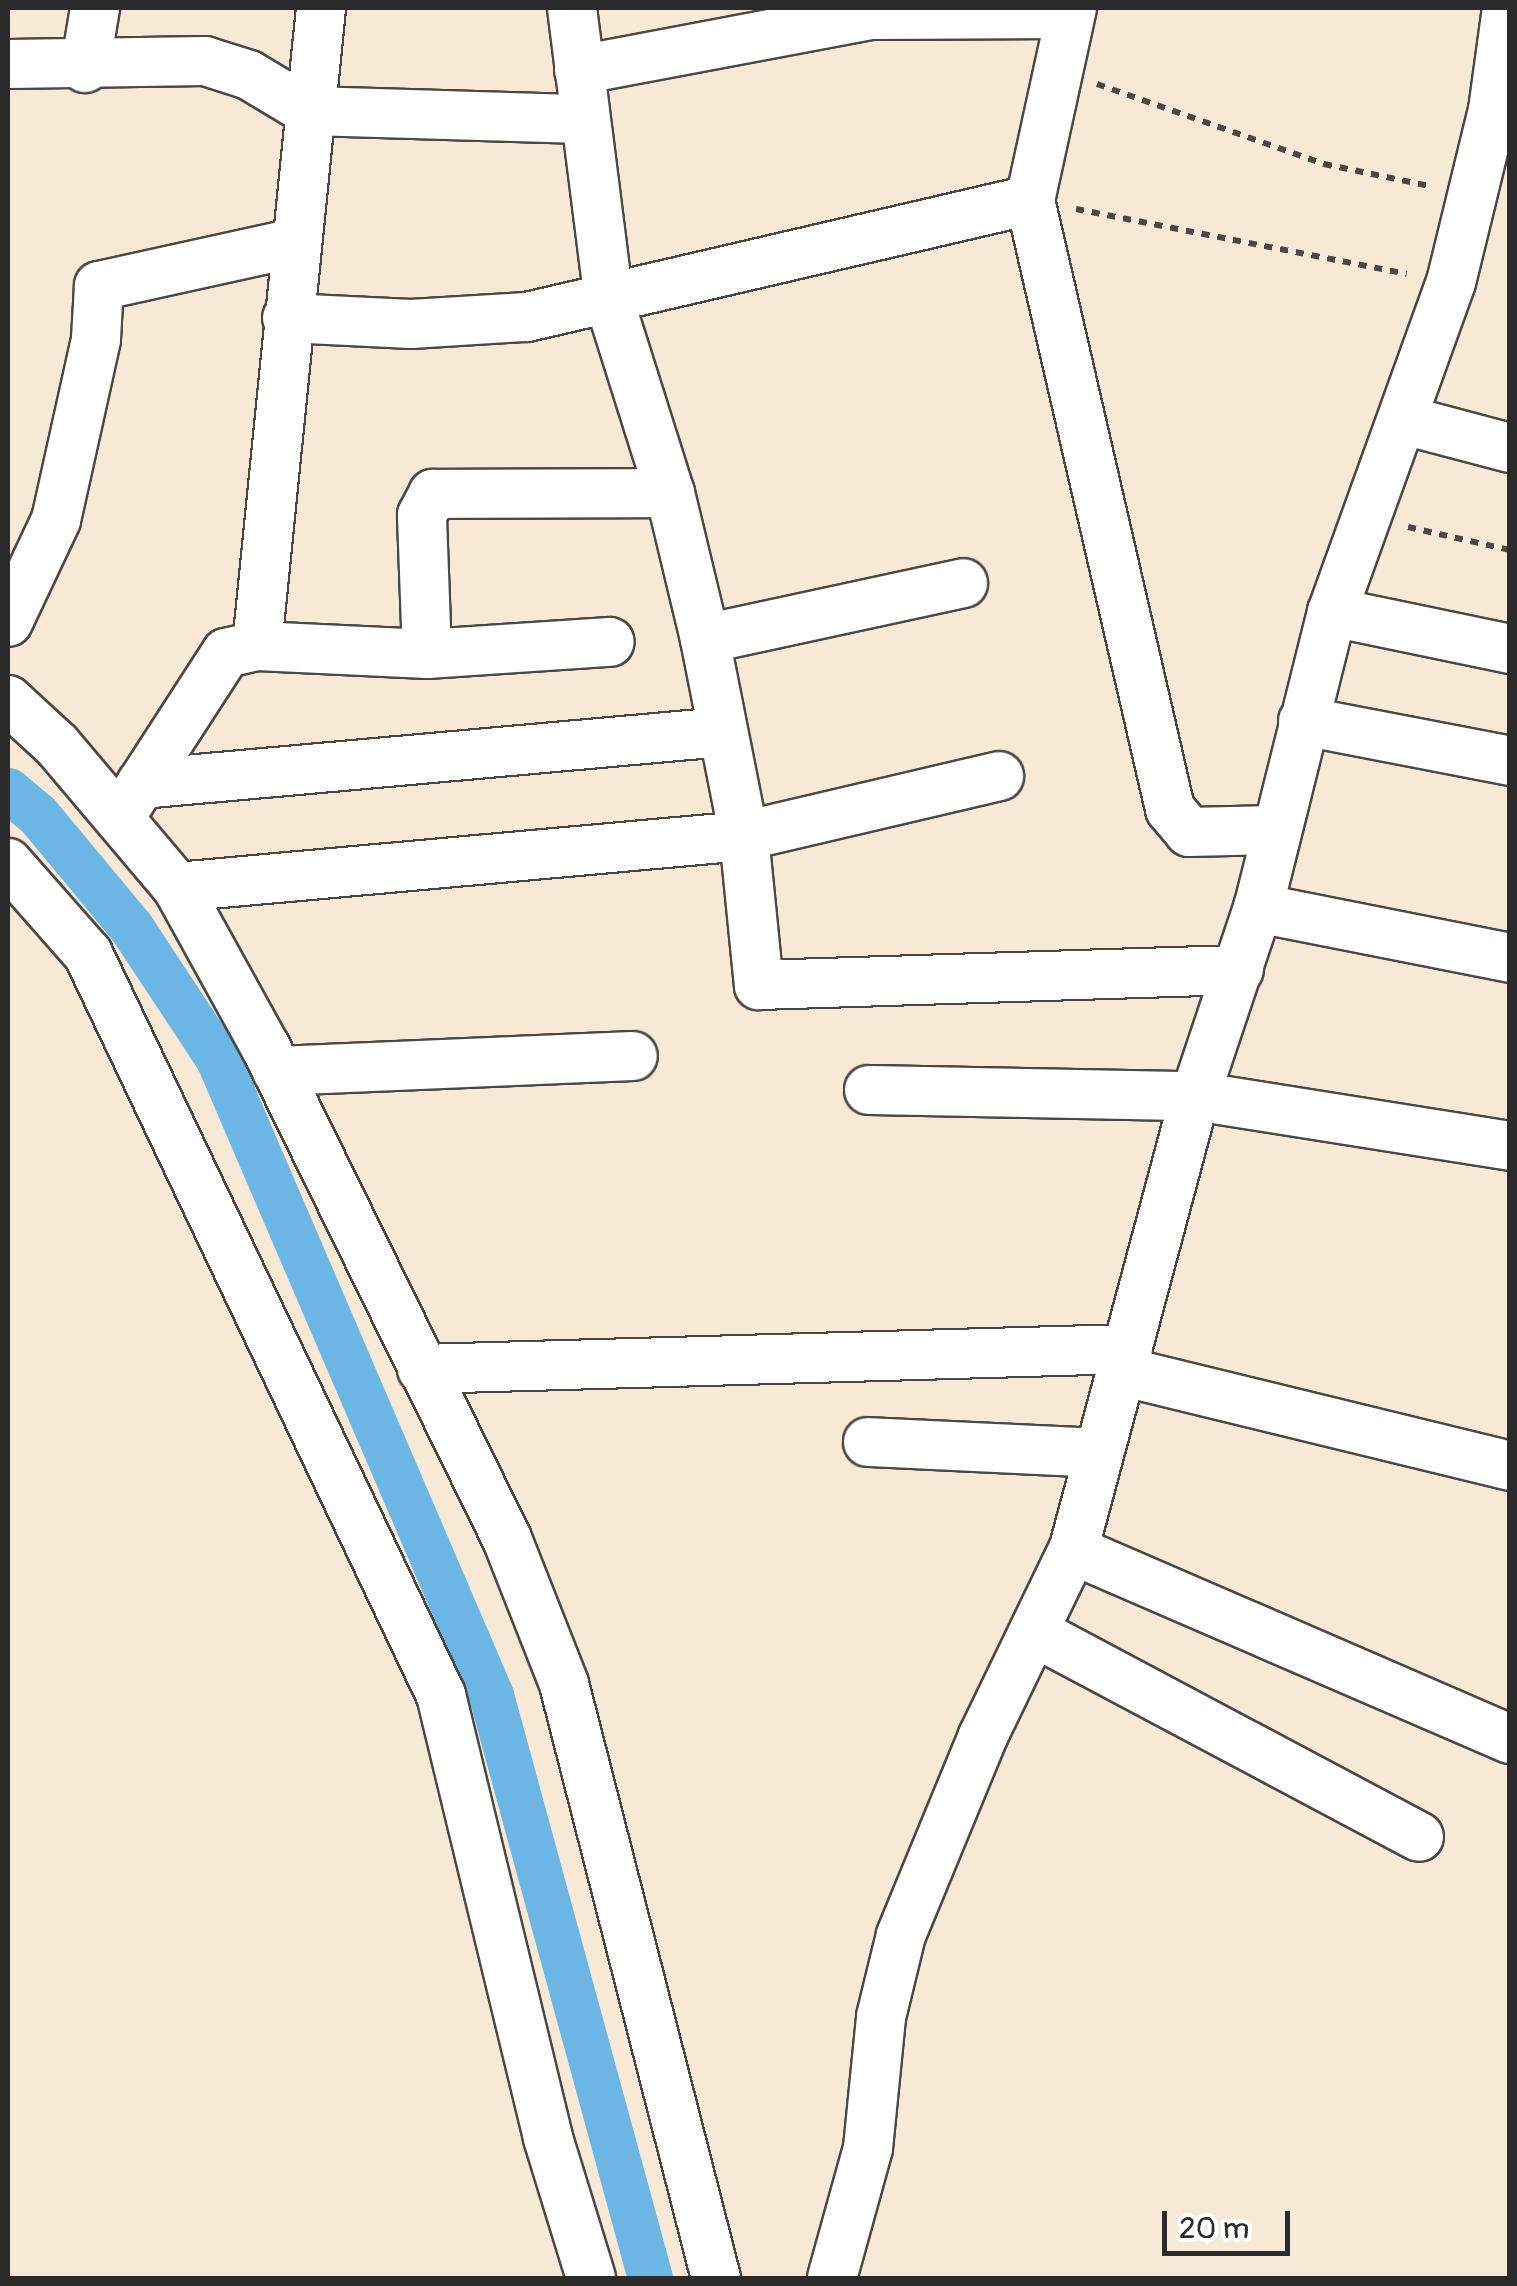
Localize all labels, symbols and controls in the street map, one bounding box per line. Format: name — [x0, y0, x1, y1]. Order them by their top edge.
scale bar — [1167, 2191, 1294, 2253]
text: 20 m — [1179, 2210, 1249, 2247]

